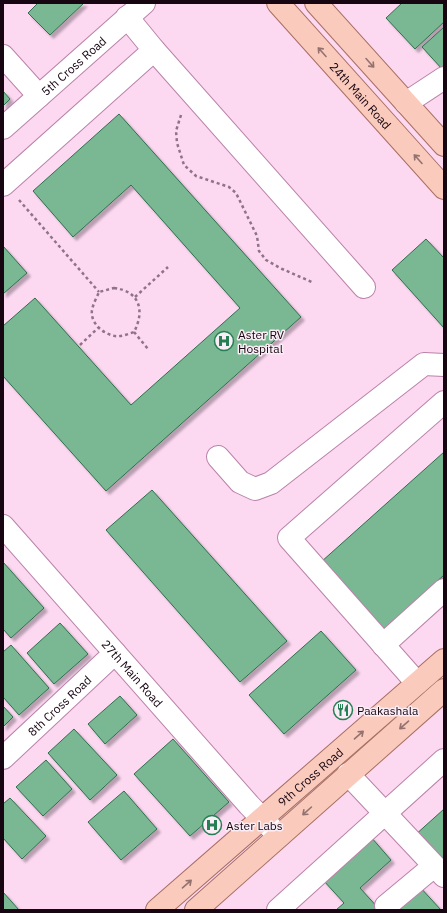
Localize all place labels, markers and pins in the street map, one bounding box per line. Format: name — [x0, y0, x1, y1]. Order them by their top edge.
place label: Aster RV Hospital — [238, 327, 285, 356]
hospital icon: Aster RV Hospital — [213, 330, 235, 352]
restaurant icon: Paakashala — [332, 699, 354, 721]
place label: Paakashala — [357, 703, 419, 718]
hospital icon: Aster Labs — [201, 814, 223, 836]
place label: Aster Labs — [226, 818, 283, 833]

